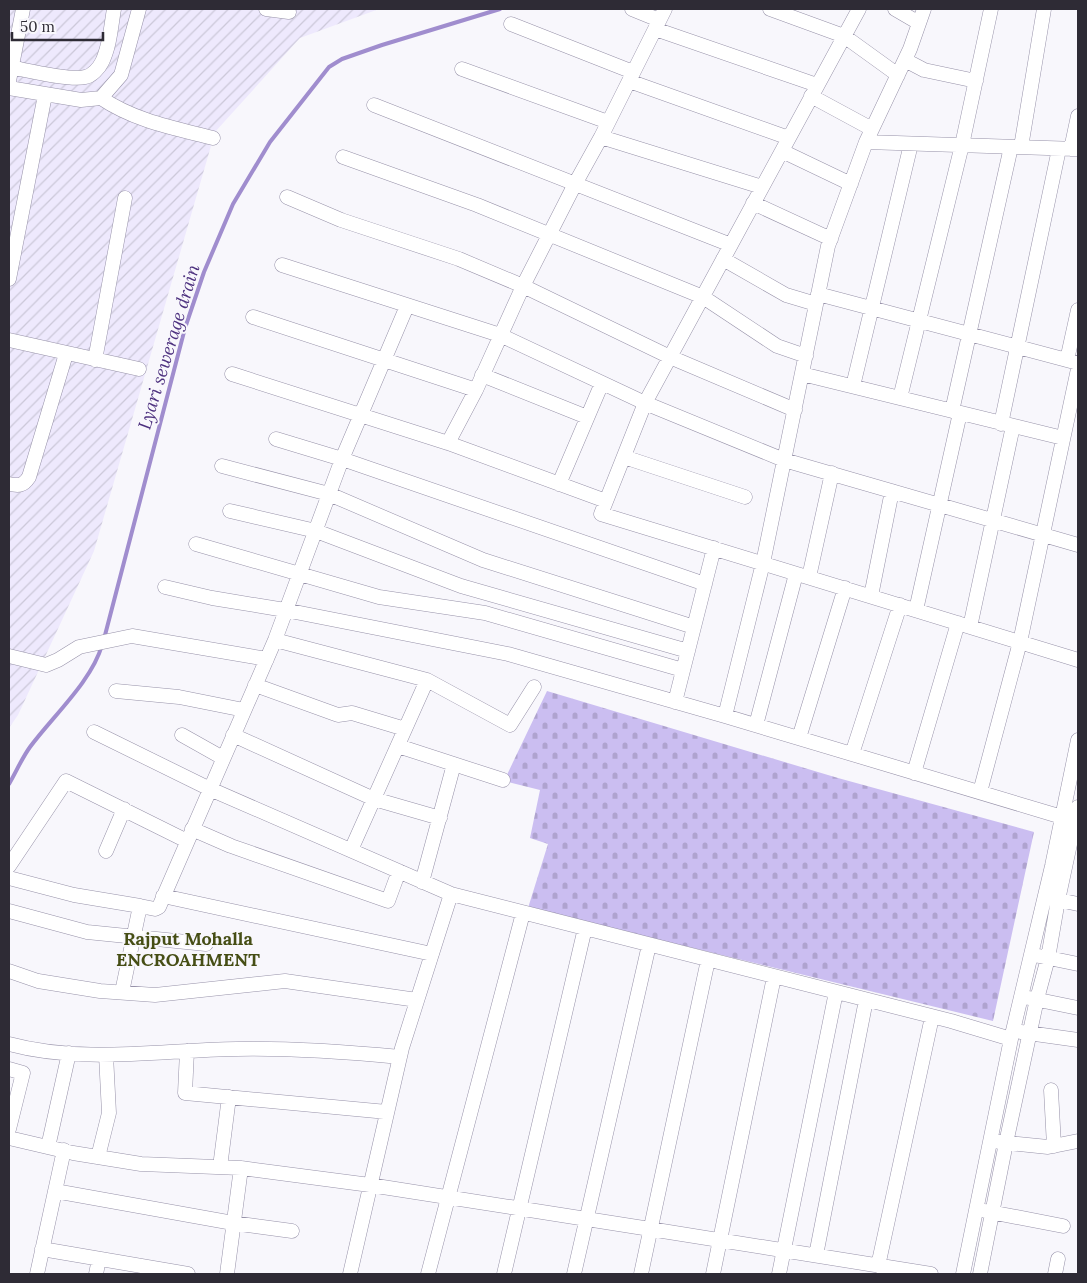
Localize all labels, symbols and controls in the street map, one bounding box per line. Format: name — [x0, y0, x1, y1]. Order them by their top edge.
scale bar — [12, 10, 104, 42]
text: 50 m — [20, 17, 55, 36]
water label: Lyari sewerage drain — [132, 261, 205, 432]
district label: Rajput Mohalla ENCROAHMENT — [116, 927, 260, 971]

